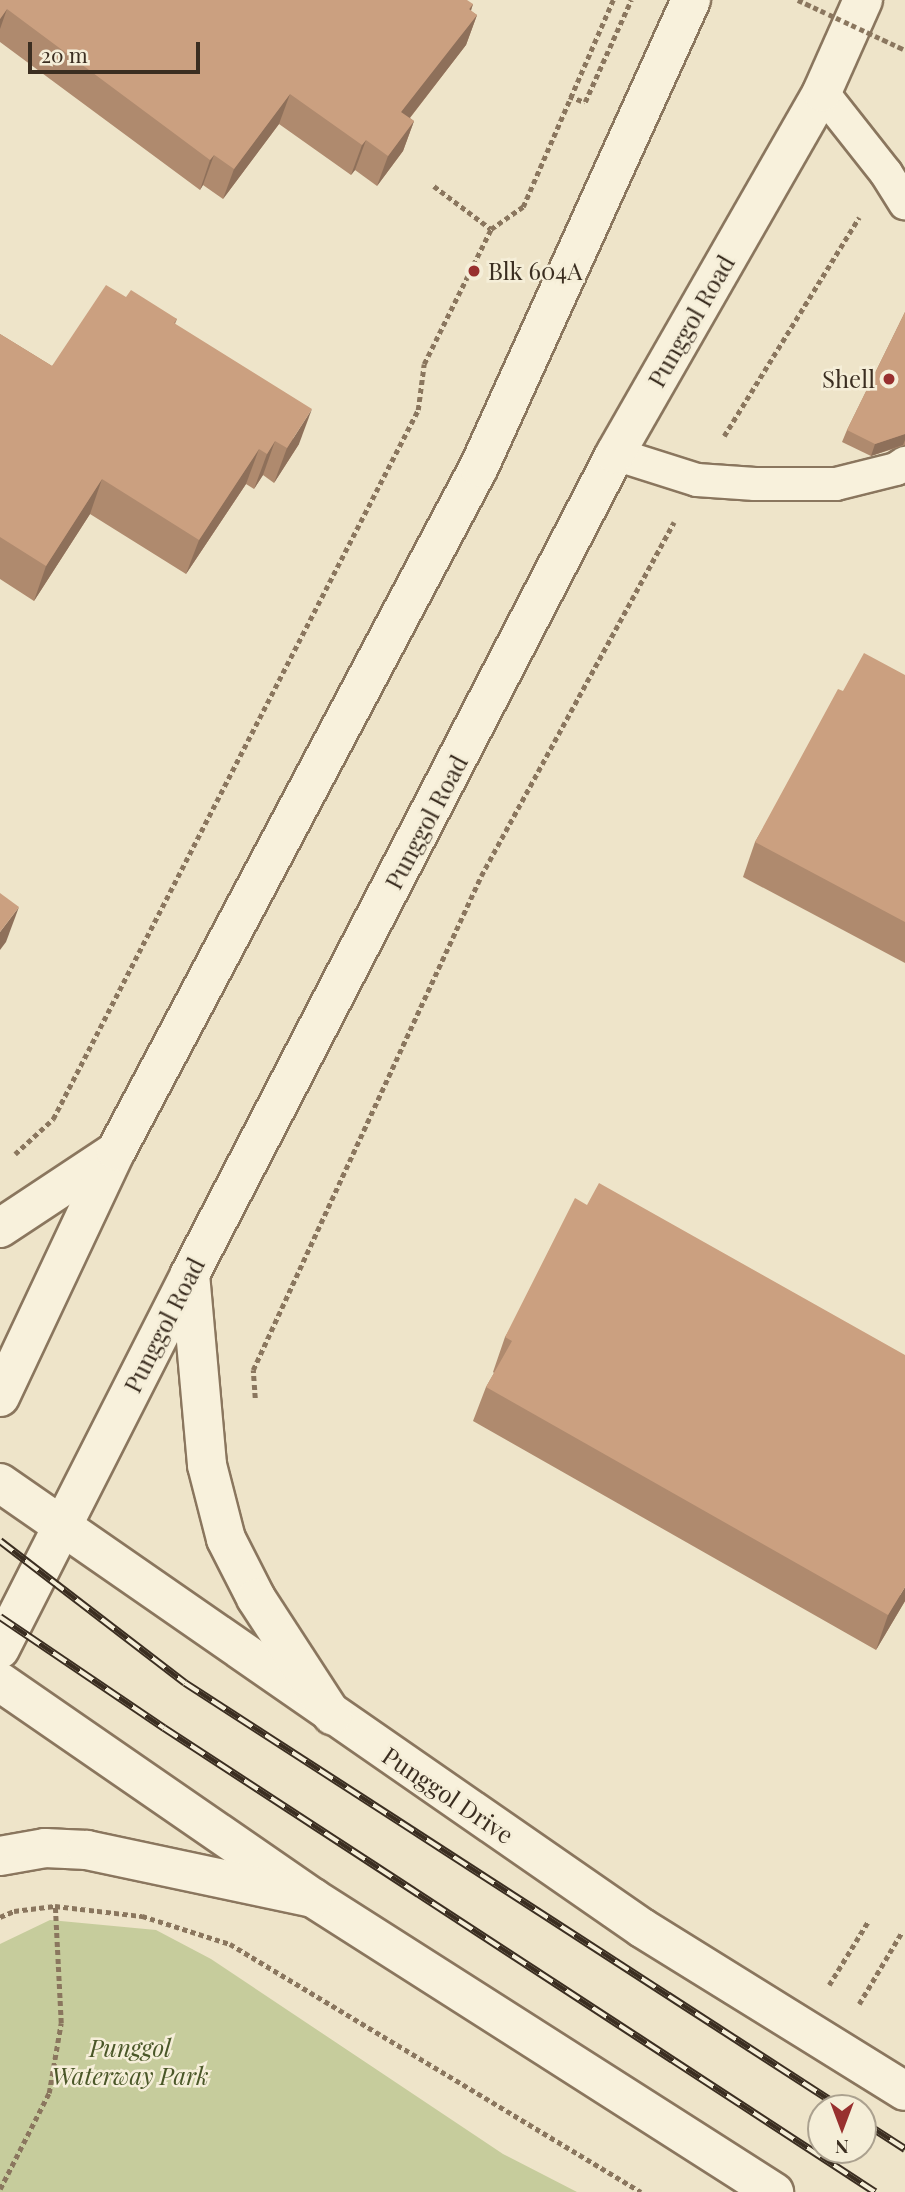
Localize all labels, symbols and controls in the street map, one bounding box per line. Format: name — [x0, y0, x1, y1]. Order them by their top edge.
scale bar — [32, 28, 203, 72]
text: 20 m — [41, 40, 88, 68]
street label: Punggol Road — [642, 250, 740, 392]
place label: Blk 604A — [488, 257, 583, 285]
marker: Blk 604A — [466, 263, 482, 279]
place label: Shell — [822, 365, 875, 393]
marker: Shell — [881, 371, 897, 387]
street label: Punggol Road — [379, 750, 473, 894]
street label: Punggol Road — [118, 1253, 210, 1397]
street label: Punggol Drive — [377, 1741, 519, 1849]
park label: Punggol Waterway Park — [51, 2034, 209, 2090]
north arrow — [807, 2094, 877, 2164]
text: N — [835, 2135, 849, 2161]

